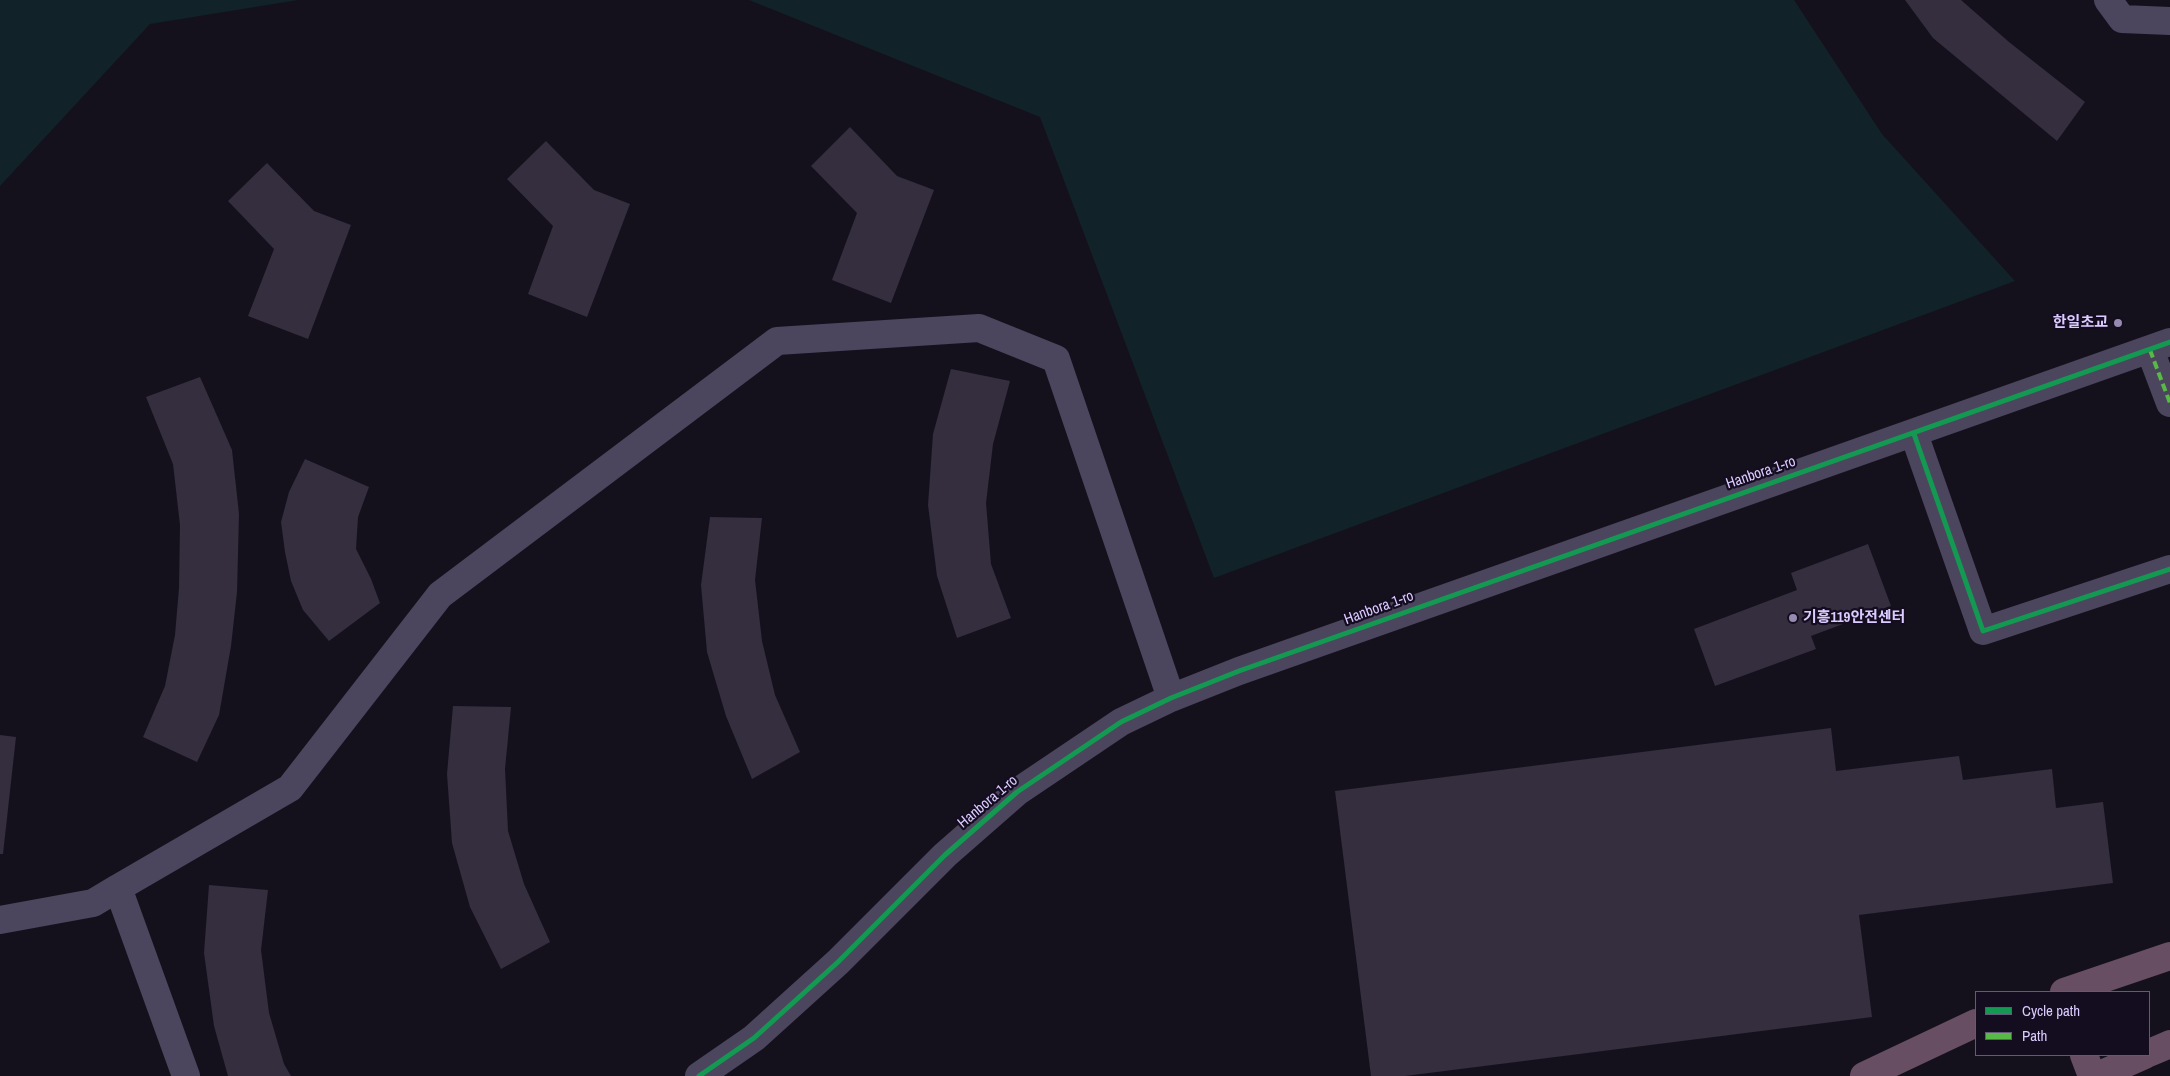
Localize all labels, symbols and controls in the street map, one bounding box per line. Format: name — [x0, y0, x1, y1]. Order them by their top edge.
place label: 한일초교 — [2053, 314, 2108, 332]
marker: 한일초교 — [2112, 317, 2124, 329]
street label: Hanbora 1-ro — [1724, 453, 1798, 493]
street label: Hanbora 1-ro — [1342, 587, 1416, 629]
place label: 기흥119안전센터 — [1803, 609, 1906, 627]
marker: 기흥119안전센터 — [1787, 612, 1799, 624]
street label: Hanbora 1-ro — [954, 772, 1022, 832]
legend — [1975, 991, 2150, 1056]
text: Cycle path — [2022, 1000, 2080, 1021]
text: Path — [2022, 1025, 2047, 1046]

